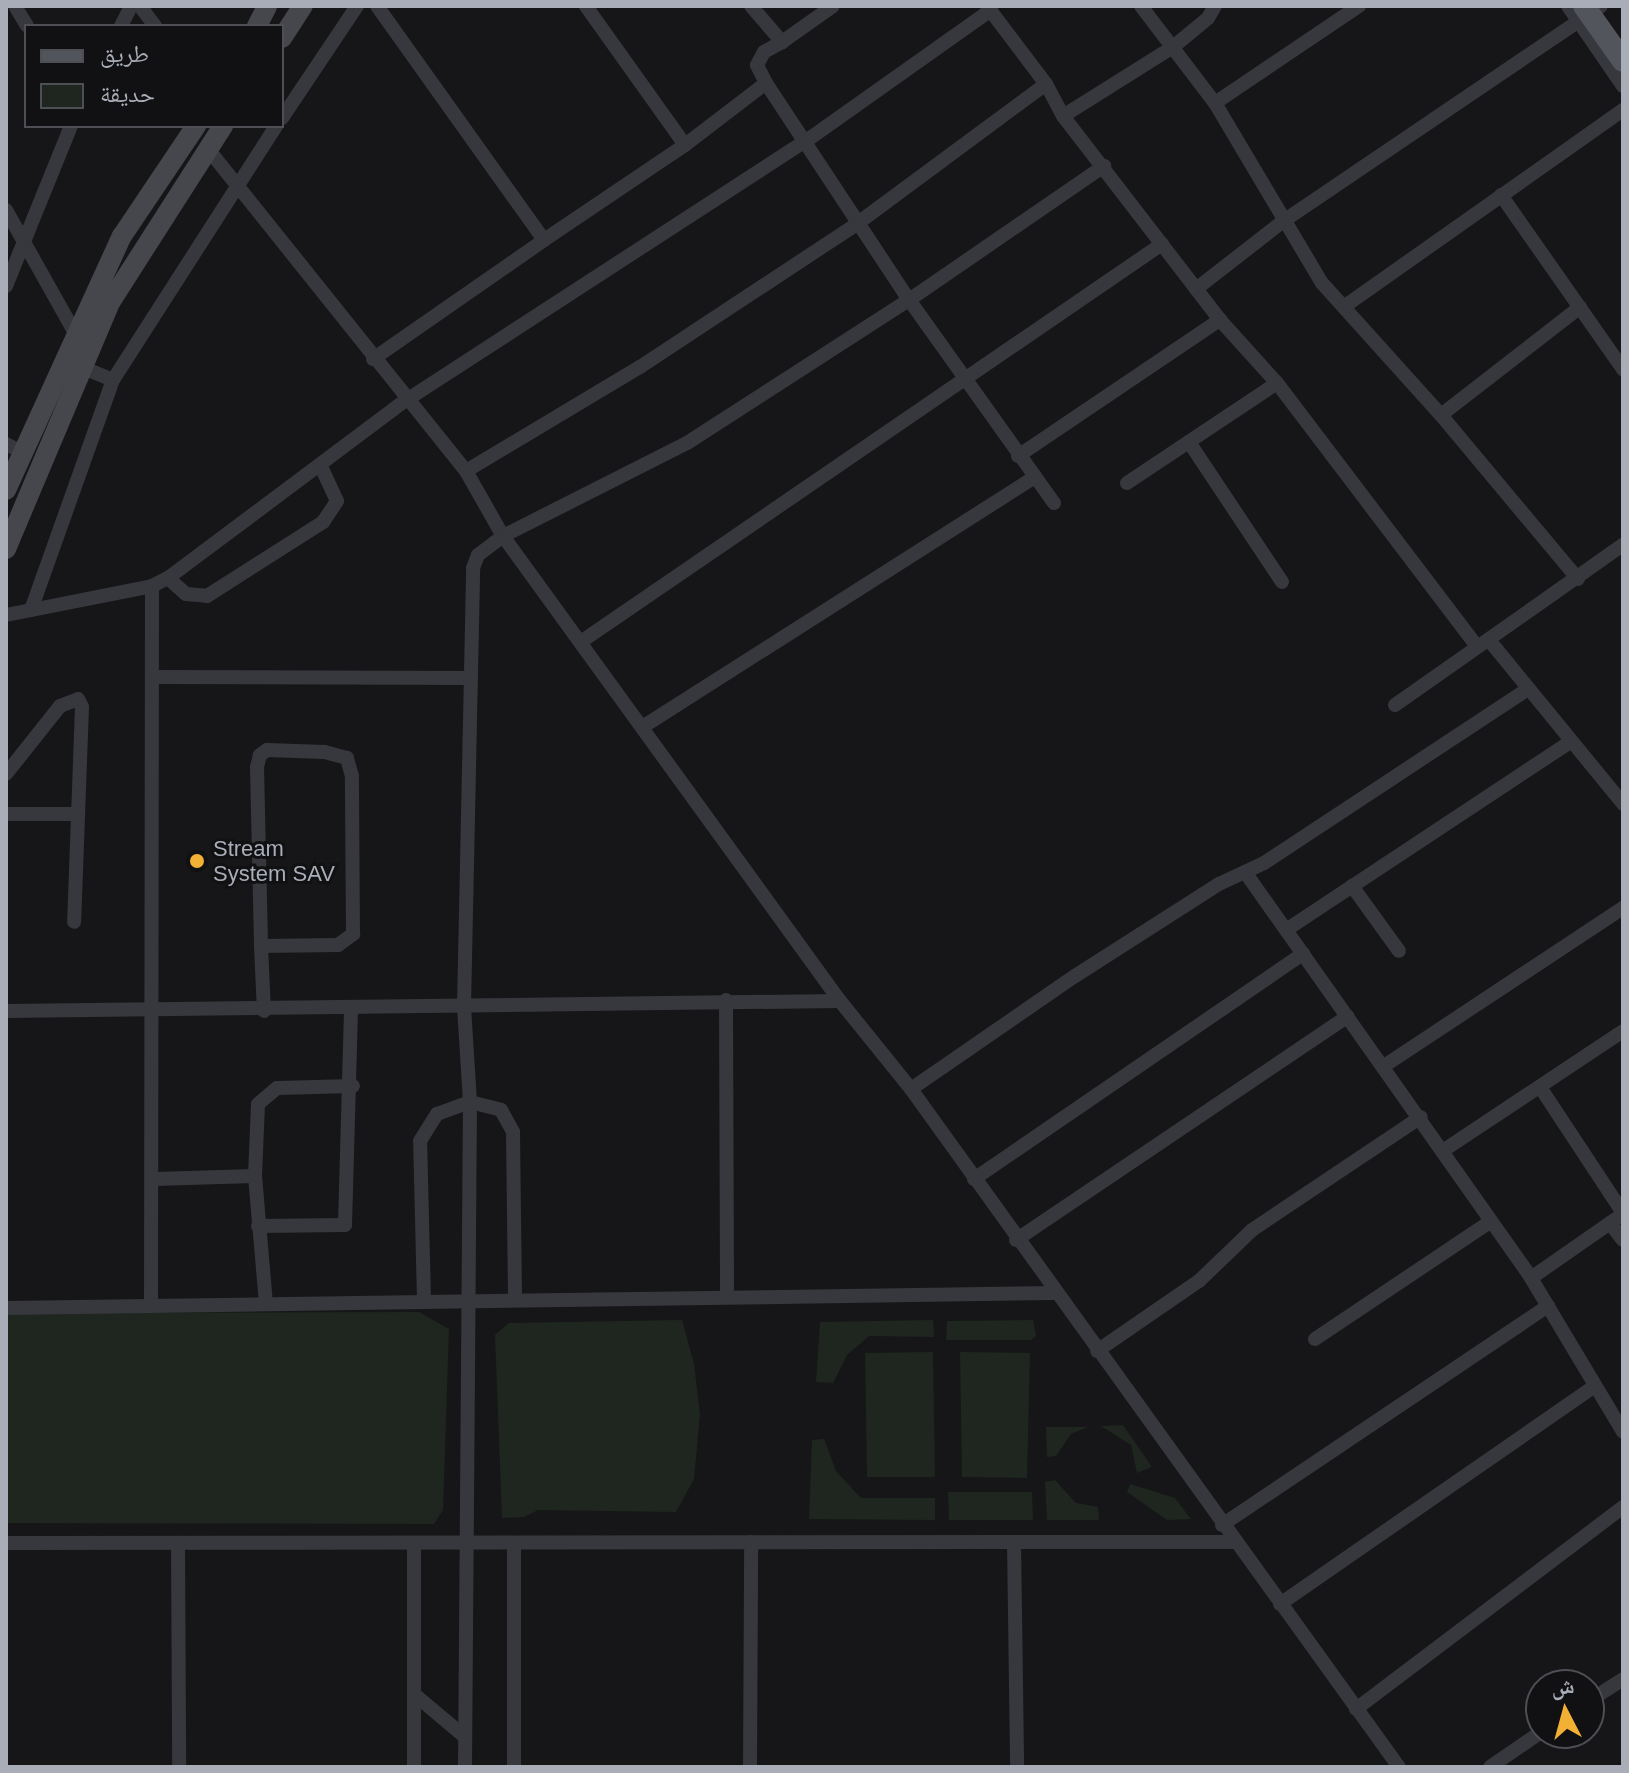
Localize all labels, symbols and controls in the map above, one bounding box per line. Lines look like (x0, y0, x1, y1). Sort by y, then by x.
legend (24, 24, 284, 128)
text: طريق (100, 40, 149, 67)
text: حديقة (100, 80, 155, 107)
place label: Stream System SAV (213, 835, 335, 886)
marker: Stream System SAV (188, 852, 206, 870)
north arrow (1525, 1669, 1605, 1749)
text: ش (1550, 1673, 1576, 1700)

